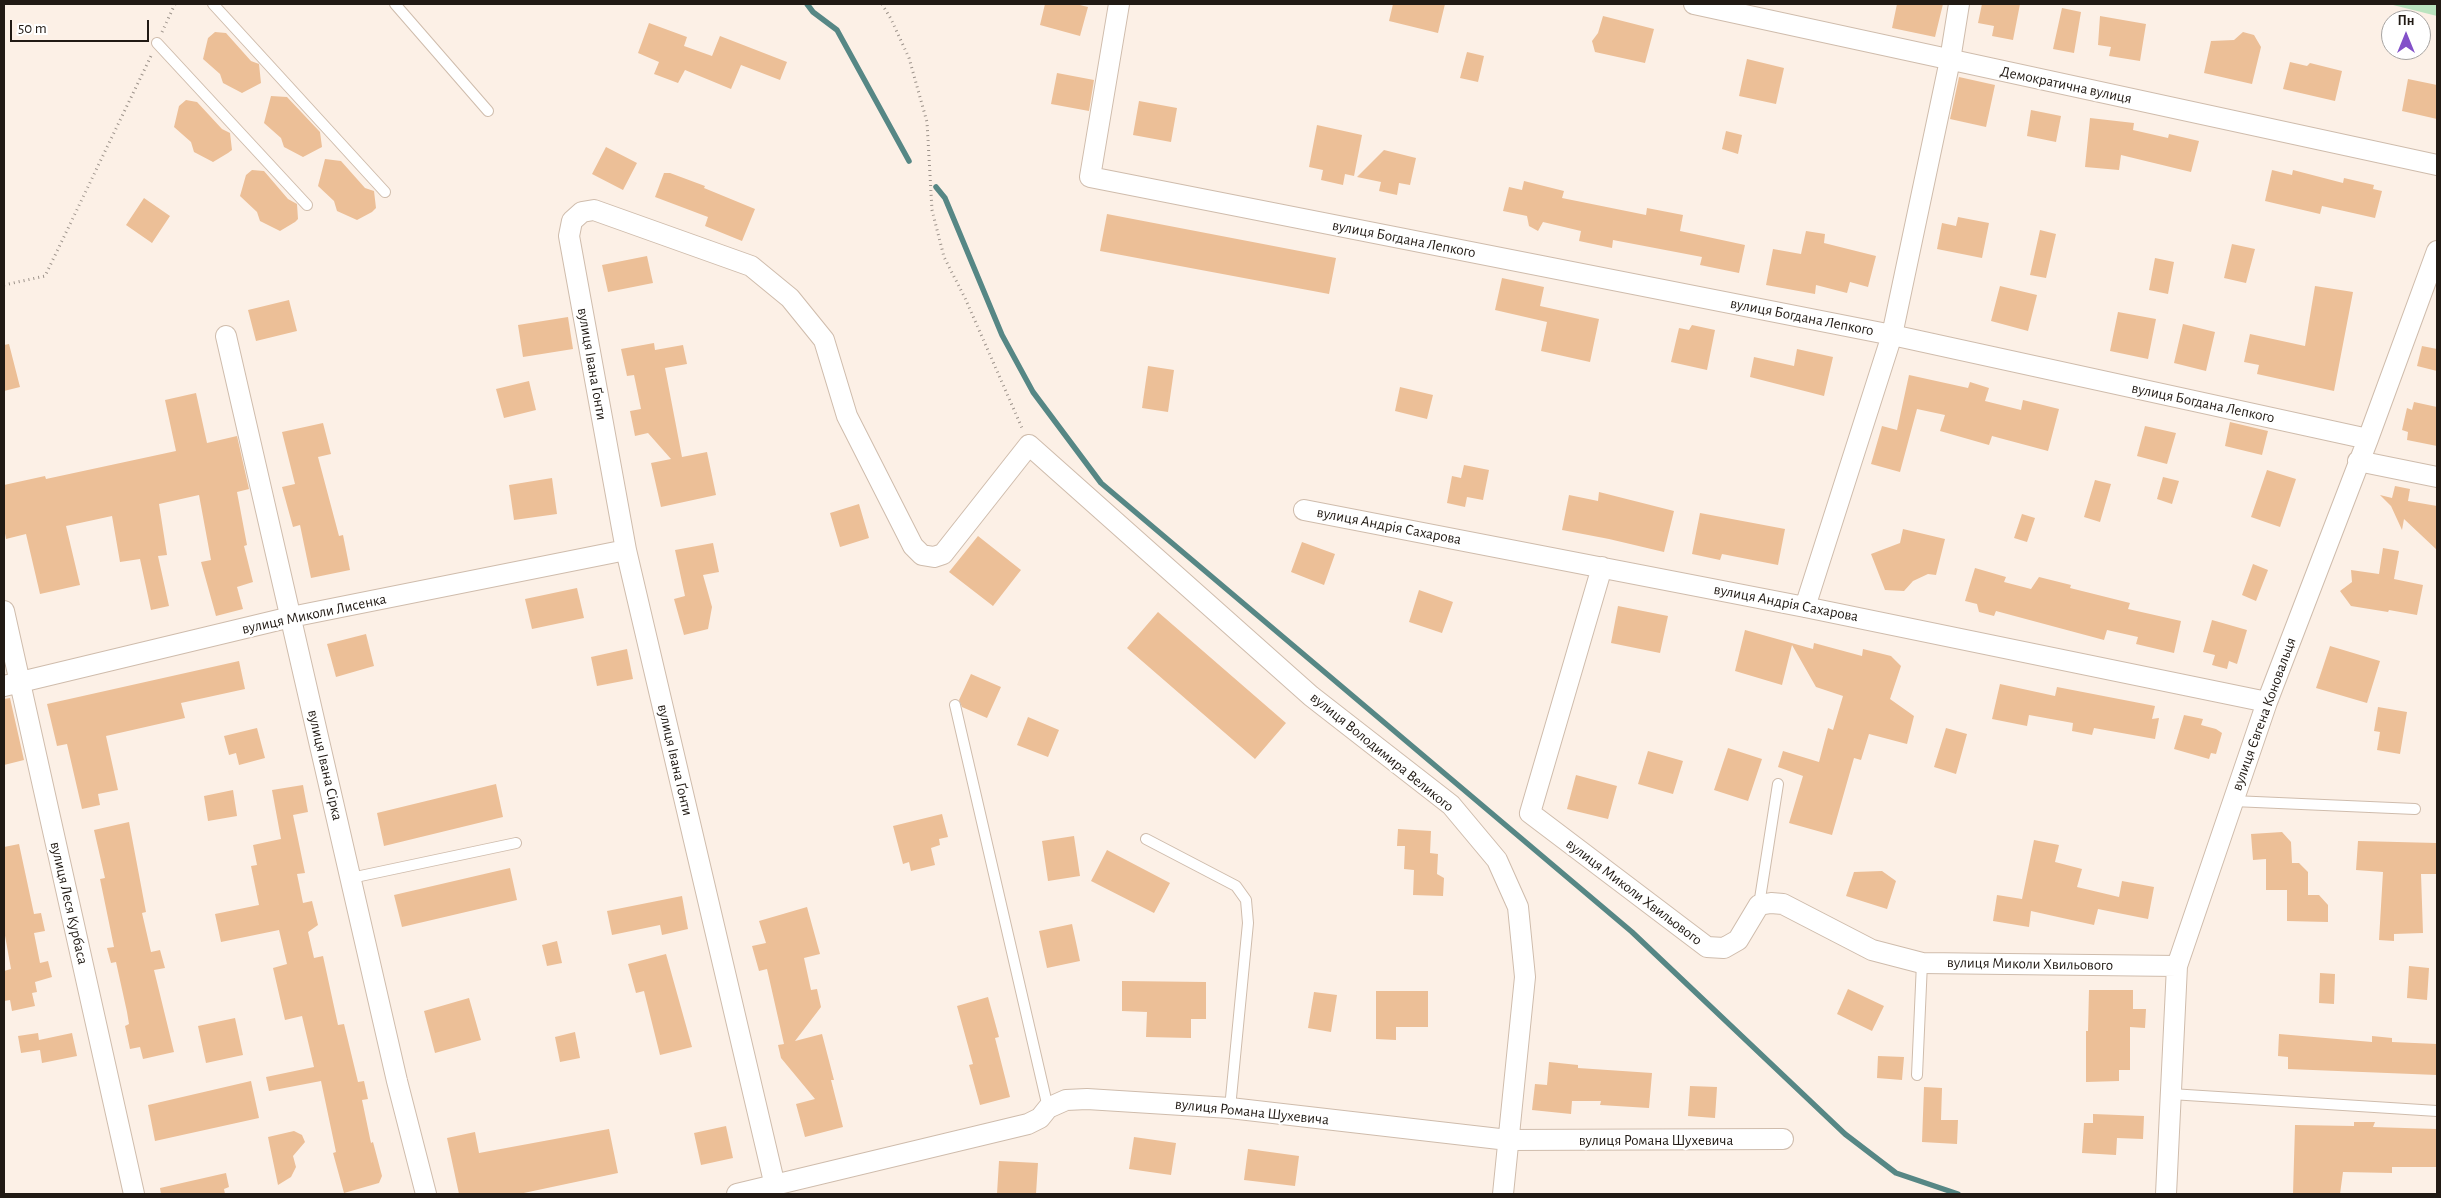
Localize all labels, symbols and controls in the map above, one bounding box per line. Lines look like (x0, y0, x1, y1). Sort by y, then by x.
scale bar (12, 10, 151, 42)
north arrow (2381, 10, 2431, 60)
text: Пн (2397, 14, 2415, 28)
text: 50 m (18, 21, 47, 36)
street label: Демократична вулиця (1998, 62, 2134, 108)
street label: вулиця Богдана Лепкого (1331, 216, 1477, 262)
street label: вулиця Богдана Лепкого (1729, 294, 1875, 340)
street label: вулиця Івана Ґонти (573, 306, 611, 422)
street label: вулиця Богдана Лепкого (2130, 379, 2276, 427)
street label: вулиця Андрія Сахарова (1315, 503, 1463, 549)
street label: вулиця Андрія Сахарова (1712, 580, 1860, 626)
street label: вулиця Миколи Лисенка (240, 590, 388, 638)
street label: вулиця Євгена Коновальця (2228, 635, 2300, 793)
street label: вулиця Володимира Великого (1307, 688, 1457, 816)
street label: вулиця Івана Ґонти (653, 702, 697, 818)
street label: вулиця Івана Сірка (304, 708, 346, 822)
street label: вулиця Миколи Хвильового (1562, 835, 1706, 949)
street label: вулиця Леся Курбаса (46, 840, 92, 966)
street label: вулиця Миколи Хвильового (1947, 954, 2113, 974)
street label: вулиця Романа Шухевича (1174, 1095, 1330, 1129)
street label: вулиця Романа Шухевича (1579, 1131, 1733, 1149)

